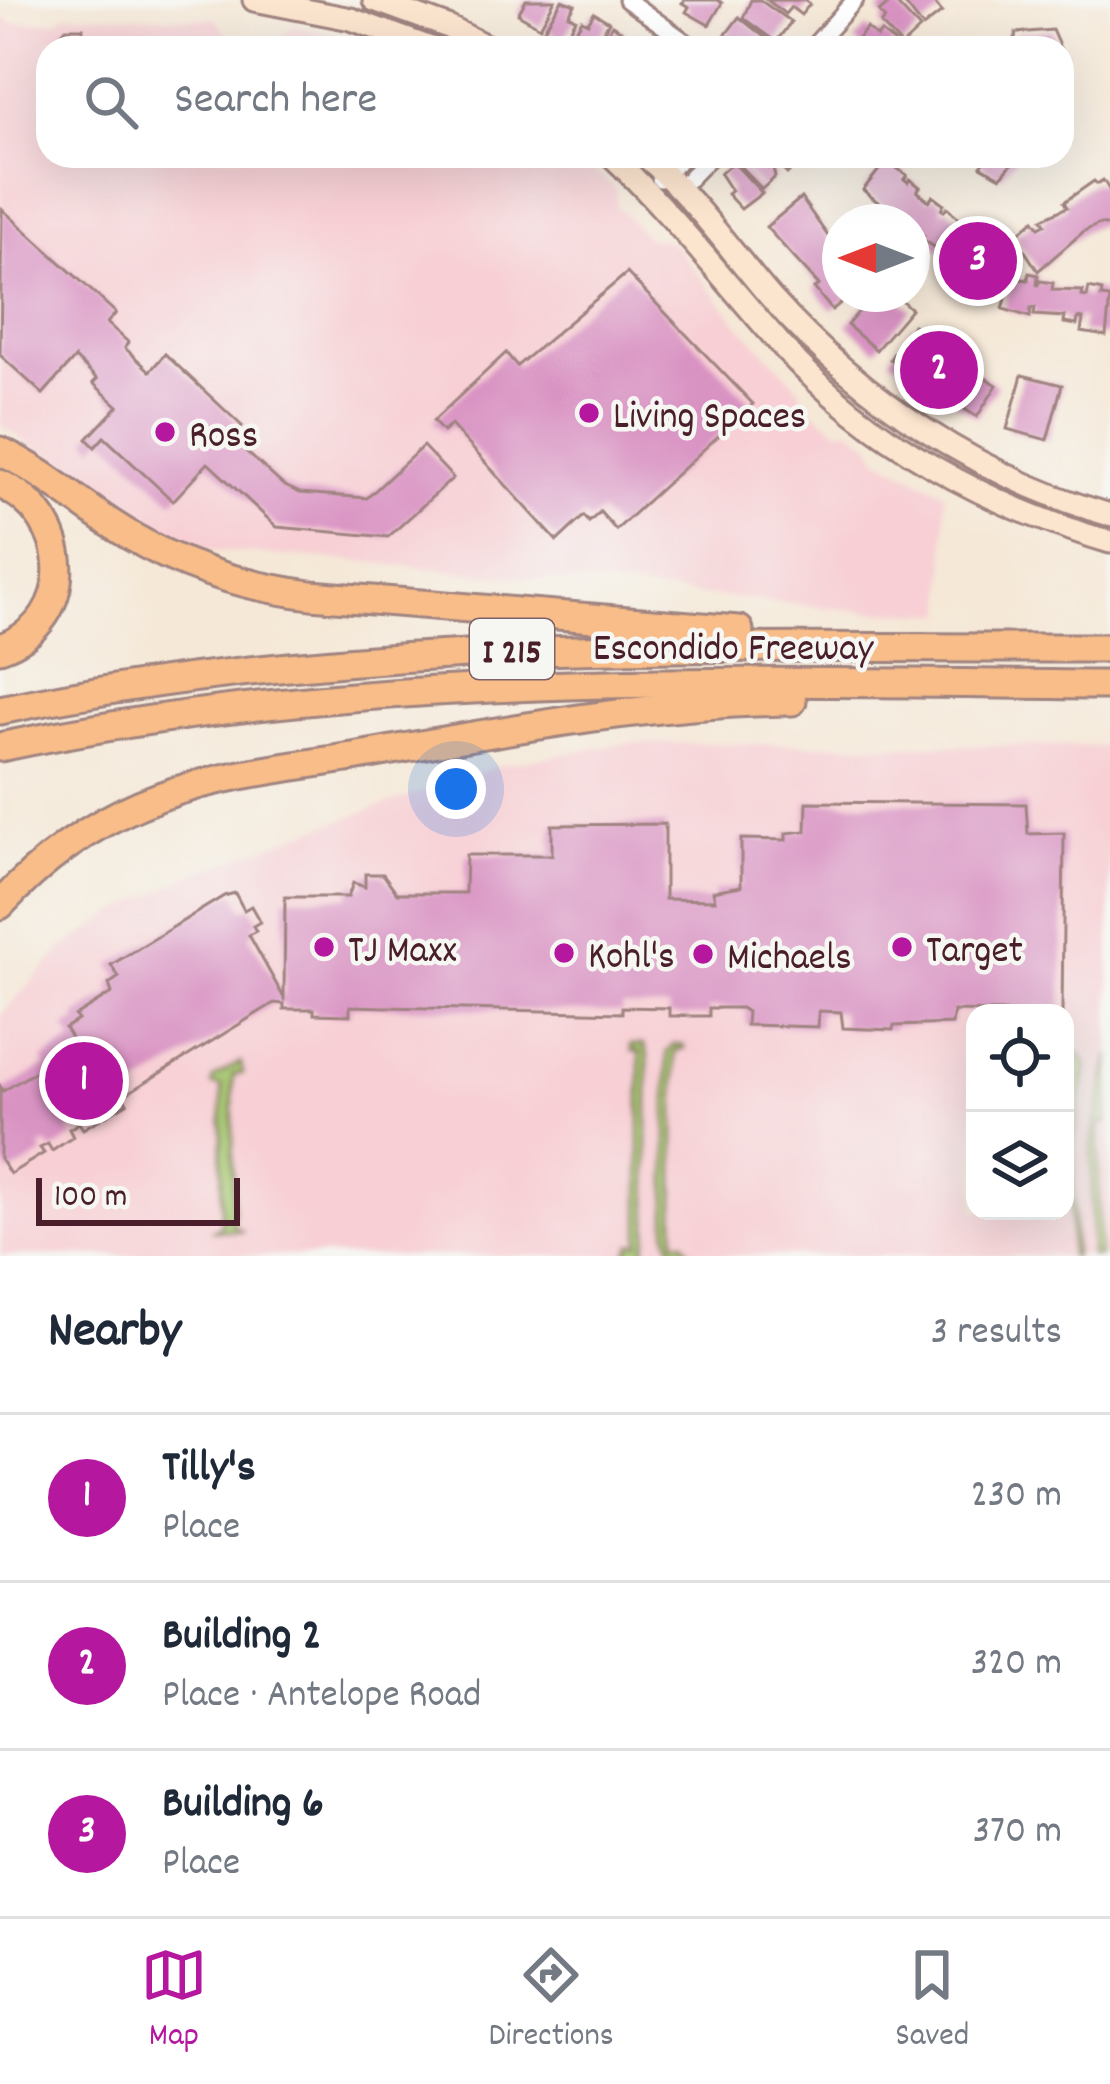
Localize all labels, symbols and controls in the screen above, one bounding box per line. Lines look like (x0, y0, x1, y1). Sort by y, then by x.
search box (36, 36, 1074, 168)
icon: search (78, 69, 144, 135)
text: Search here (174, 70, 377, 134)
north arrow (822, 204, 930, 312)
pin: 3 (939, 216, 1017, 306)
pin: 2 (900, 325, 978, 415)
place label: Living Spaces (613, 392, 806, 447)
marker: Living Spaces (576, 400, 602, 426)
place label: Ross (189, 411, 258, 466)
marker: Ross (152, 419, 178, 445)
road number: I 215 (470, 619, 554, 679)
street label: Escondido Freeway (593, 624, 874, 679)
your location (426, 759, 486, 819)
place label: TJ Maxx (348, 926, 457, 981)
place label: Target (926, 926, 1023, 981)
place label: Kohl's (588, 932, 675, 987)
place label: Michaels (727, 933, 852, 988)
marker: TJ Maxx (311, 934, 337, 960)
marker: Target (889, 934, 915, 960)
marker: Kohl's (551, 940, 577, 966)
marker: Michaels (690, 941, 716, 967)
map controls (966, 1004, 1074, 1220)
button: locate (966, 1004, 1074, 1112)
pin: 1 (45, 1036, 123, 1126)
button: layers (966, 1112, 1074, 1220)
scale bar (36, 1172, 240, 1225)
text: 100 m (54, 1175, 127, 1222)
text: Nearby (48, 1298, 181, 1370)
text: 3 results (931, 1307, 1062, 1362)
text: Tilly's (162, 1438, 256, 1502)
text: 1 (83, 1470, 91, 1525)
text: 230 m (971, 1470, 1062, 1525)
text: Place (162, 1502, 240, 1557)
text: Building 2 (162, 1606, 321, 1670)
text: 2 (78, 1638, 96, 1693)
text: 320 m (971, 1638, 1062, 1693)
text: Place · Antelope Road (162, 1670, 481, 1725)
text: Building 6 (162, 1774, 324, 1838)
text: 3 (78, 1806, 96, 1861)
text: 370 m (973, 1806, 1062, 1861)
text: Place (162, 1838, 240, 1893)
tab: Map (141, 1942, 207, 2061)
tab: Directions (489, 1942, 614, 2061)
tab: Saved (895, 1942, 969, 2061)

